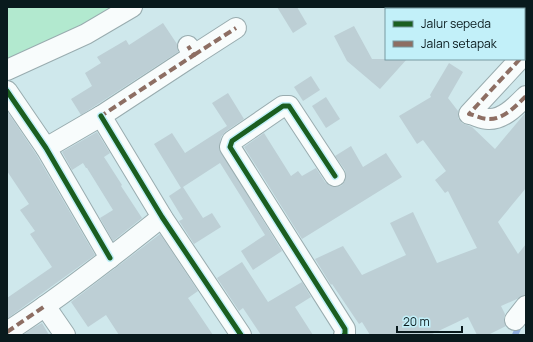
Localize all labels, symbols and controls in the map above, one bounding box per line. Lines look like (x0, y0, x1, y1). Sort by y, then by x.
legend (385, 8, 525, 60)
text: Jalur sepeda (421, 15, 491, 32)
text: Jalan setapak (421, 35, 498, 52)
scale bar (397, 308, 462, 334)
text: 20 m (403, 313, 430, 330)

